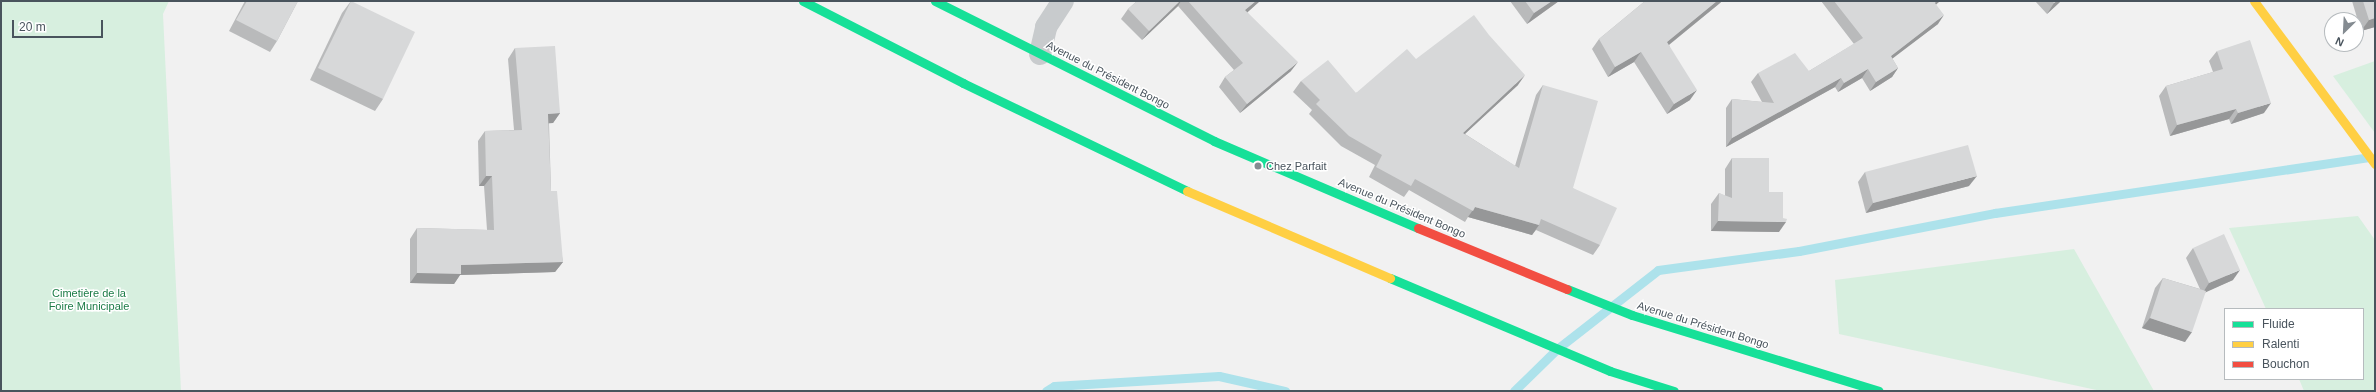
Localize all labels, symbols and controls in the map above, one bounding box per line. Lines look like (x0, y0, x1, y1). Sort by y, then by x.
scale bar (14, 12, 105, 38)
north arrow (2324, 12, 2364, 52)
text: 20 m (19, 20, 46, 34)
text: N (2333, 35, 2346, 49)
street label: Avenue du Président Bongo (1044, 38, 1172, 112)
place label: Chez Parfait (1266, 159, 1327, 173)
marker: Chez Parfait (1253, 161, 1263, 171)
street label: Avenue du Président Bongo (1336, 175, 1468, 241)
park label: Cimetière de la Foire Municipale (49, 287, 129, 313)
street label: Avenue du Président Bongo (1636, 299, 1770, 351)
legend (2224, 308, 2364, 380)
text: Fluide (2262, 317, 2295, 331)
text: Ralenti (2262, 337, 2299, 351)
text: Bouchon (2262, 357, 2309, 371)

